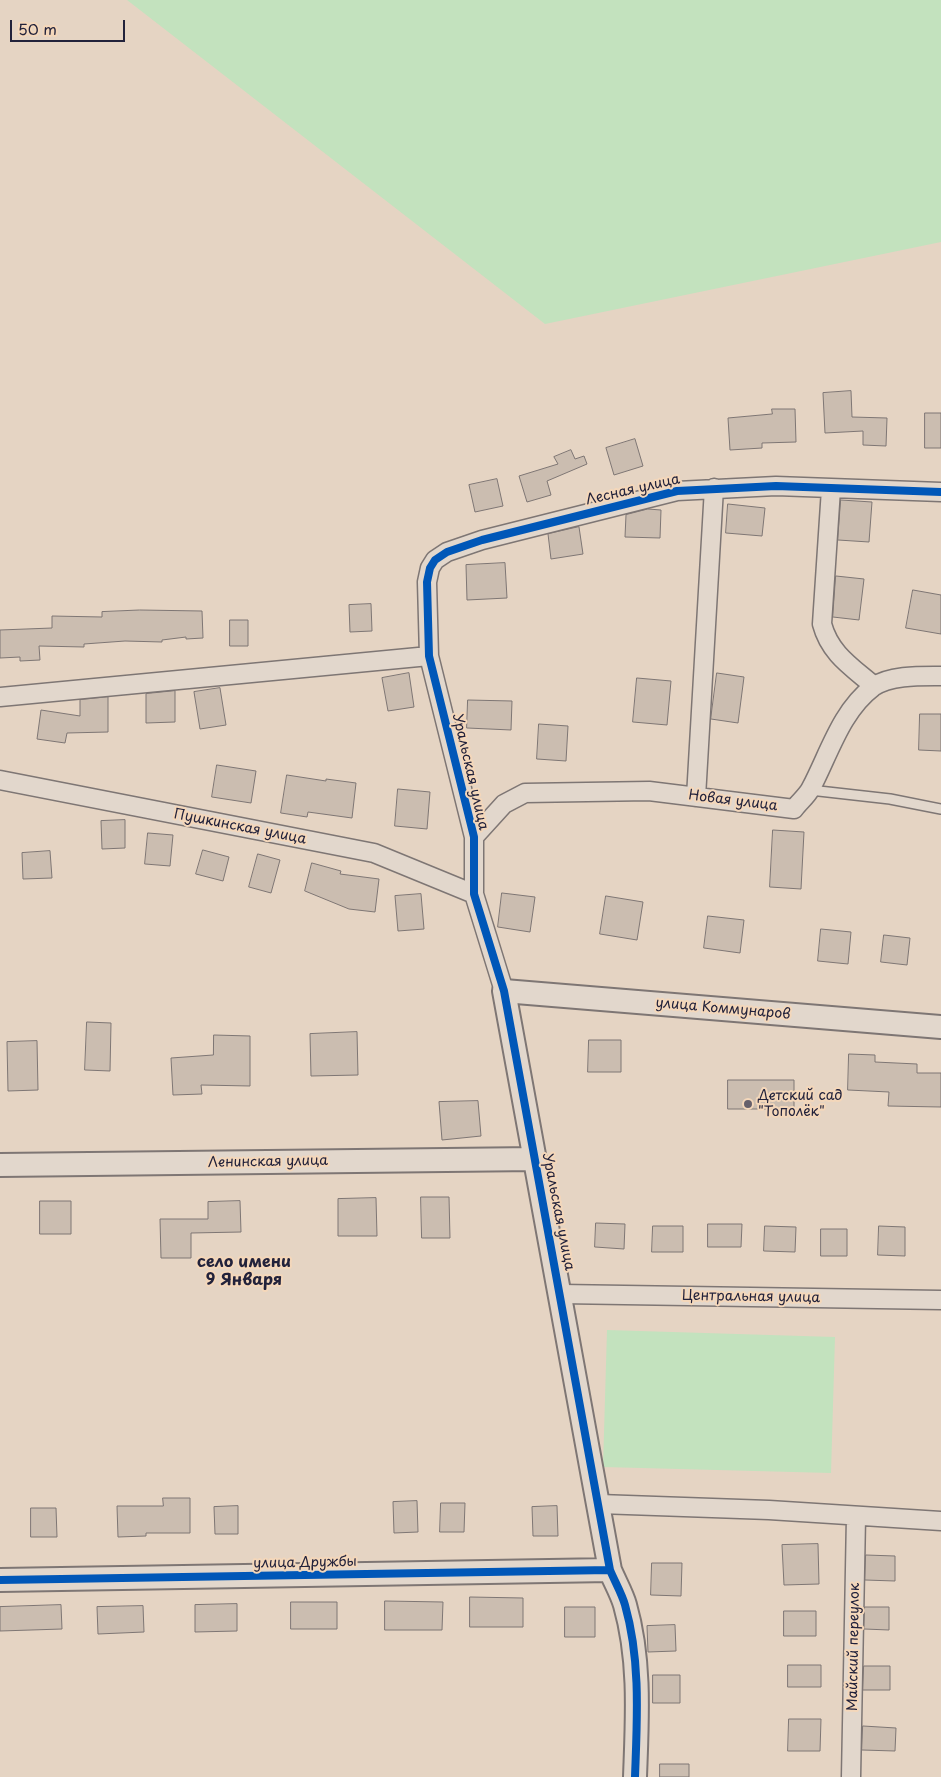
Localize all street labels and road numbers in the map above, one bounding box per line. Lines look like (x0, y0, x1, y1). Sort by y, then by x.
street label: Лесная улица (584, 471, 682, 509)
street label: Уральская улица (448, 712, 492, 832)
street label: Новая улица (688, 787, 778, 815)
street label: Пушкинская улица (172, 806, 308, 848)
street label: улица Коммунаров (655, 995, 791, 1023)
street label: Уральская улица (538, 1152, 578, 1272)
street label: Ленинская улица (208, 1153, 328, 1171)
street label: Центральная улица (682, 1287, 820, 1307)
street label: улица Дружбы (253, 1554, 357, 1572)
street label: Майский переулок (844, 1583, 864, 1711)

